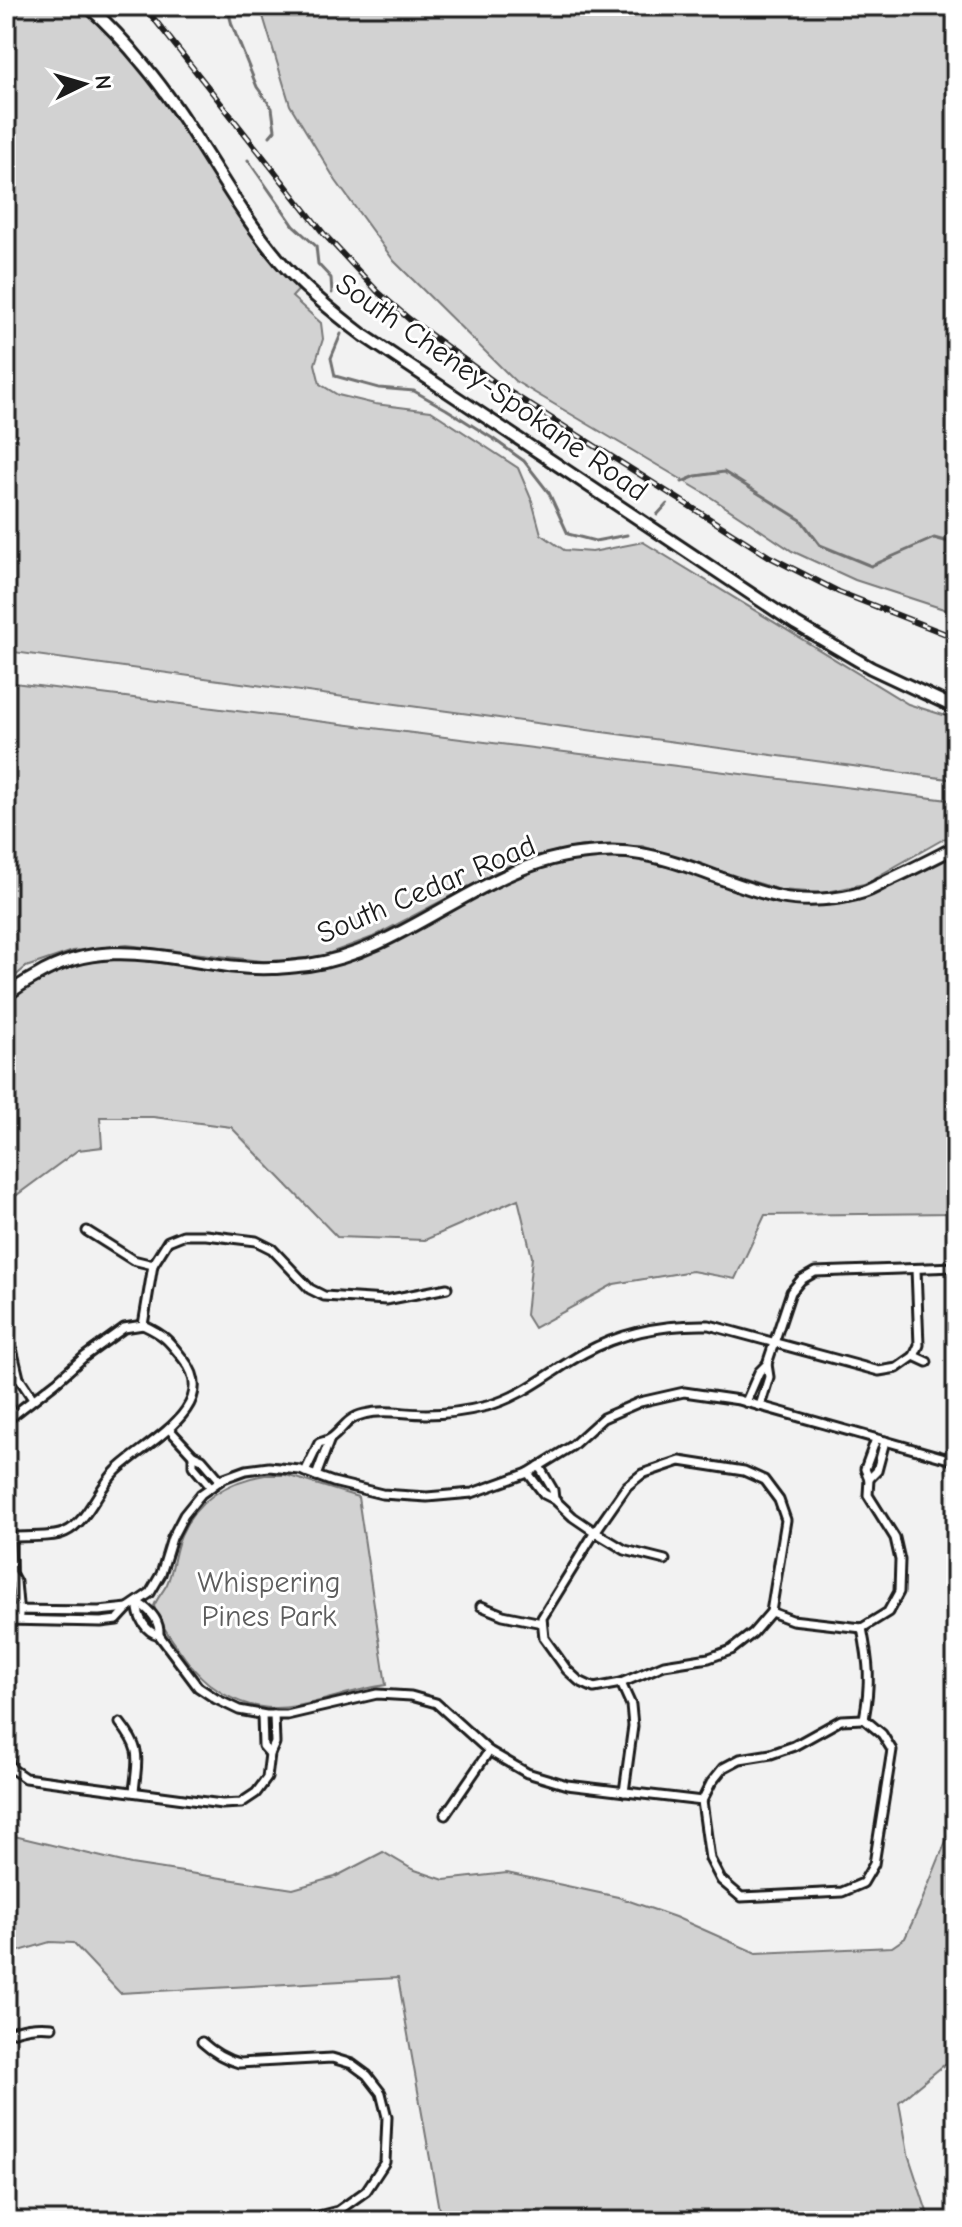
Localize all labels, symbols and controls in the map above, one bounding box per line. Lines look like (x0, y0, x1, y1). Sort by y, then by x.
north arrow (44, 44, 124, 124)
text: N (89, 74, 117, 91)
street label: South Cheney-Spokane Road (329, 266, 655, 509)
street label: South Cedar Road (312, 828, 541, 951)
park label: Whispering Pines Park (197, 1565, 341, 1634)

